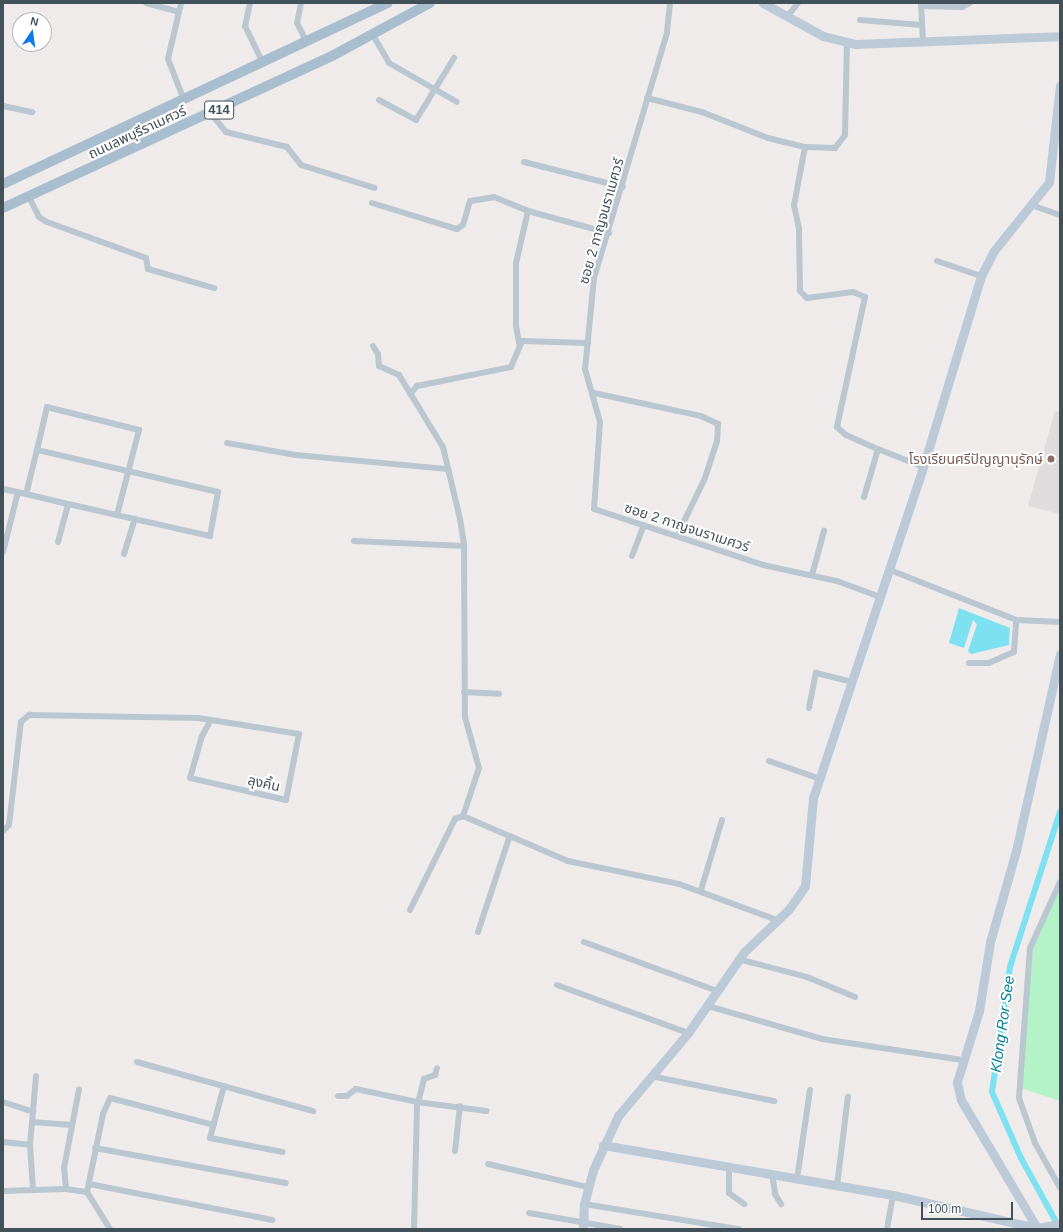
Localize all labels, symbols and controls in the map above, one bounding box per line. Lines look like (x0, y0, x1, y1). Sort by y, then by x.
north arrow (12, 12, 52, 52)
text: N (29, 15, 40, 28)
road number: 414 (204, 99, 234, 121)
street label: ถนนลพบุรีราเมศวร์ (85, 102, 189, 162)
street label: ซอย 2 กาญจนราเมศวร์ (575, 156, 627, 286)
place label: โรงเรียนศรีปัญญานุรักษ์ (909, 451, 1043, 467)
marker: โรงเรียนศรีปัญญานุรักษ์ (1046, 454, 1056, 464)
street label: ซอย 2 กาญจนราเมศวร์ (622, 499, 752, 555)
street label: ลุงคิ้น (246, 771, 282, 795)
water label: Klong Ror See (986, 974, 1018, 1074)
scale bar (923, 1194, 1015, 1220)
text: 100 m (928, 1202, 961, 1216)

